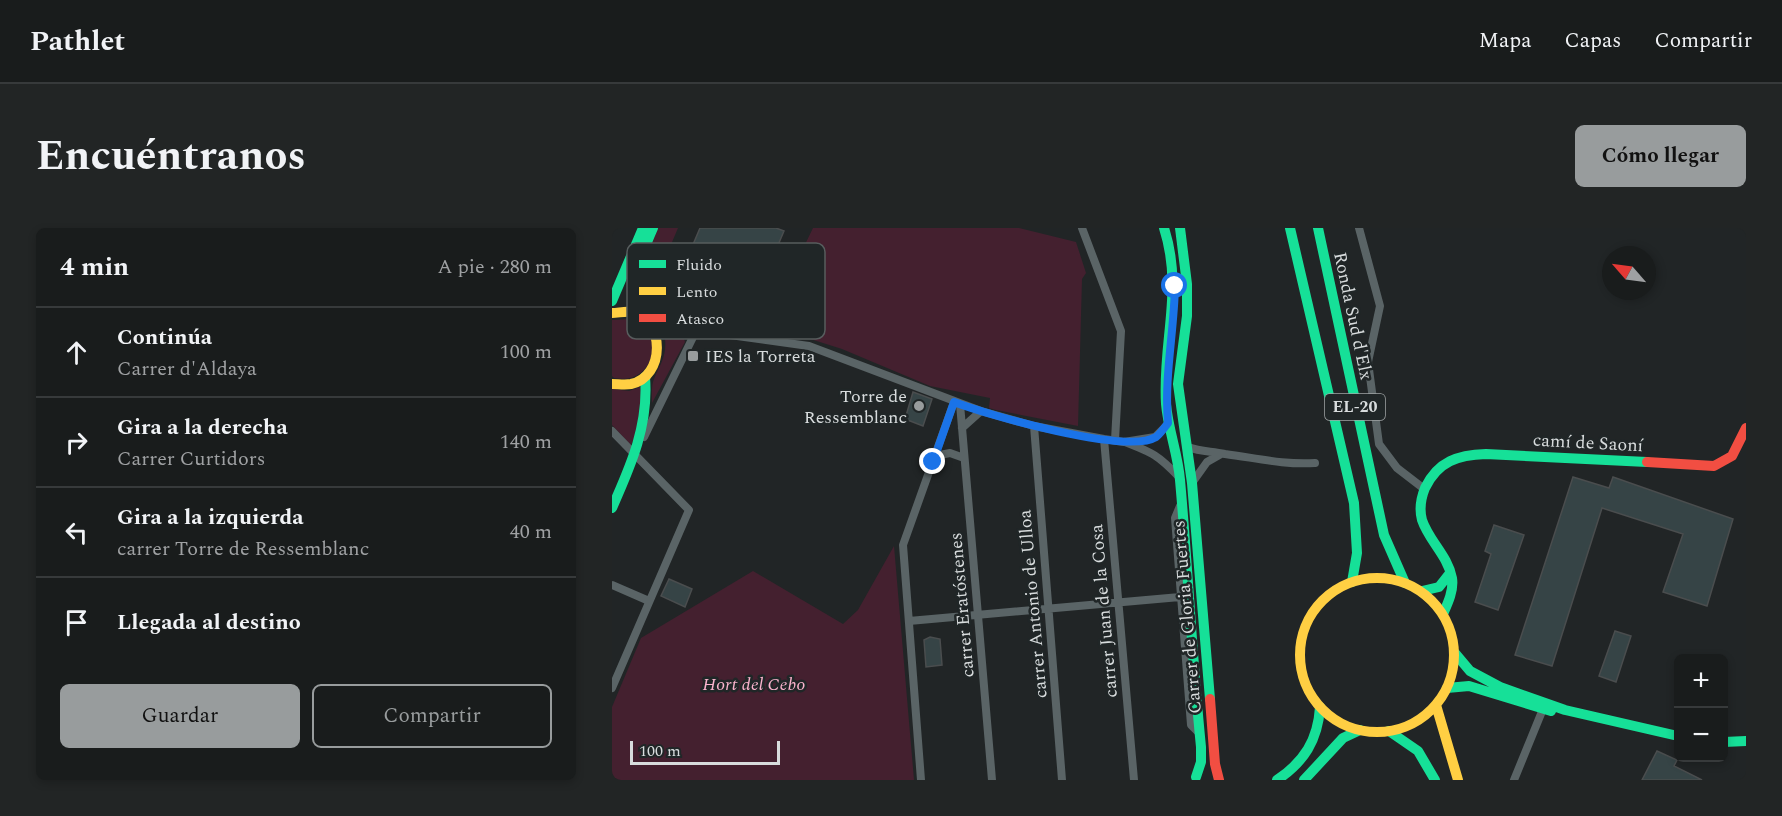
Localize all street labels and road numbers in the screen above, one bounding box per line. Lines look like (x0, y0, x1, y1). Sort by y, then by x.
street label: Ronda Sud d'Elx (1326, 250, 1380, 383)
road number: EL-20 (1325, 394, 1385, 420)
street label: camí de Saoní (1532, 427, 1645, 459)
street label: carrer Antonio de Ulloa (1011, 508, 1055, 699)
street label: Carrer de Gloria Fuertes (1165, 519, 1209, 715)
street label: carrer Juan de la Cosa (1083, 523, 1125, 699)
street label: carrer Eratóstenes (942, 531, 982, 679)

